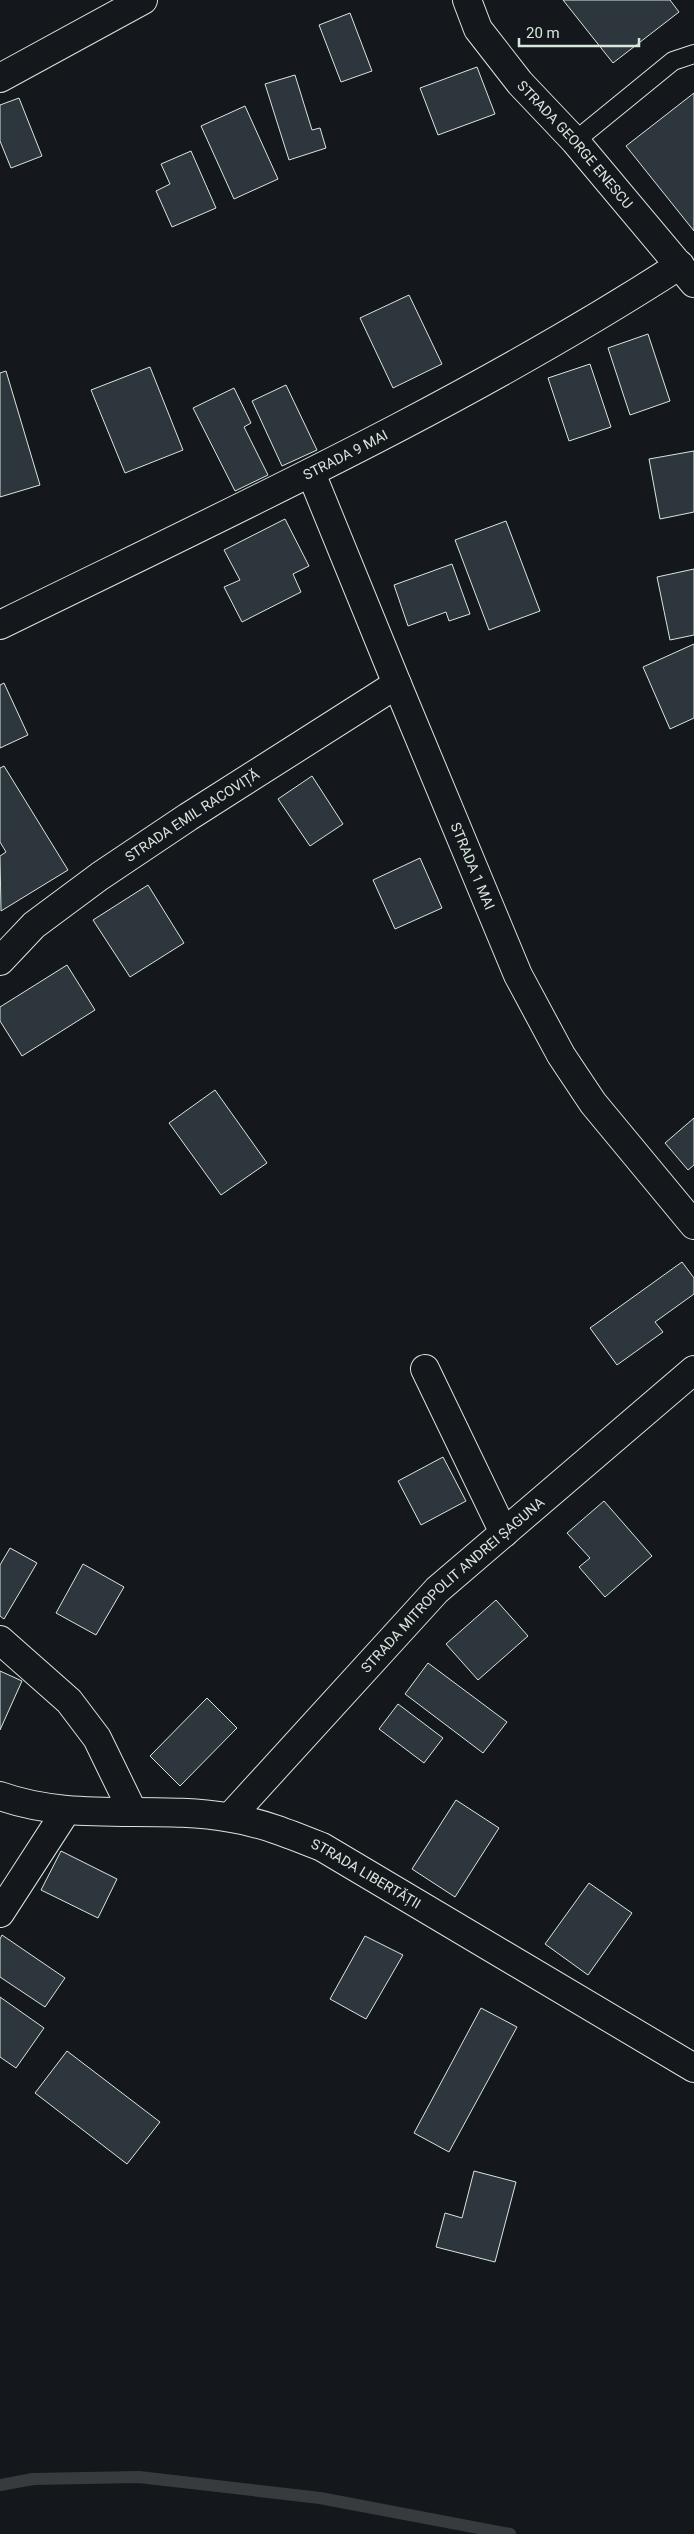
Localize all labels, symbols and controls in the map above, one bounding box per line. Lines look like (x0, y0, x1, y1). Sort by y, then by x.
scale bar (519, 15, 639, 47)
text: 20 m (526, 24, 560, 42)
street label: STRADA GEORGE ENESCU (514, 77, 636, 212)
street label: STRADA 9 MAI (300, 426, 390, 483)
street label: STRADA EMIL RACOVIȚĂ (122, 766, 262, 865)
street label: STRADA 1 MAI (447, 820, 498, 912)
street label: STRADA MITROPOLIT ANDREI ȘAGUNA (358, 1494, 547, 1676)
street label: STRADA LIBERTĂȚII (309, 1836, 424, 1912)

